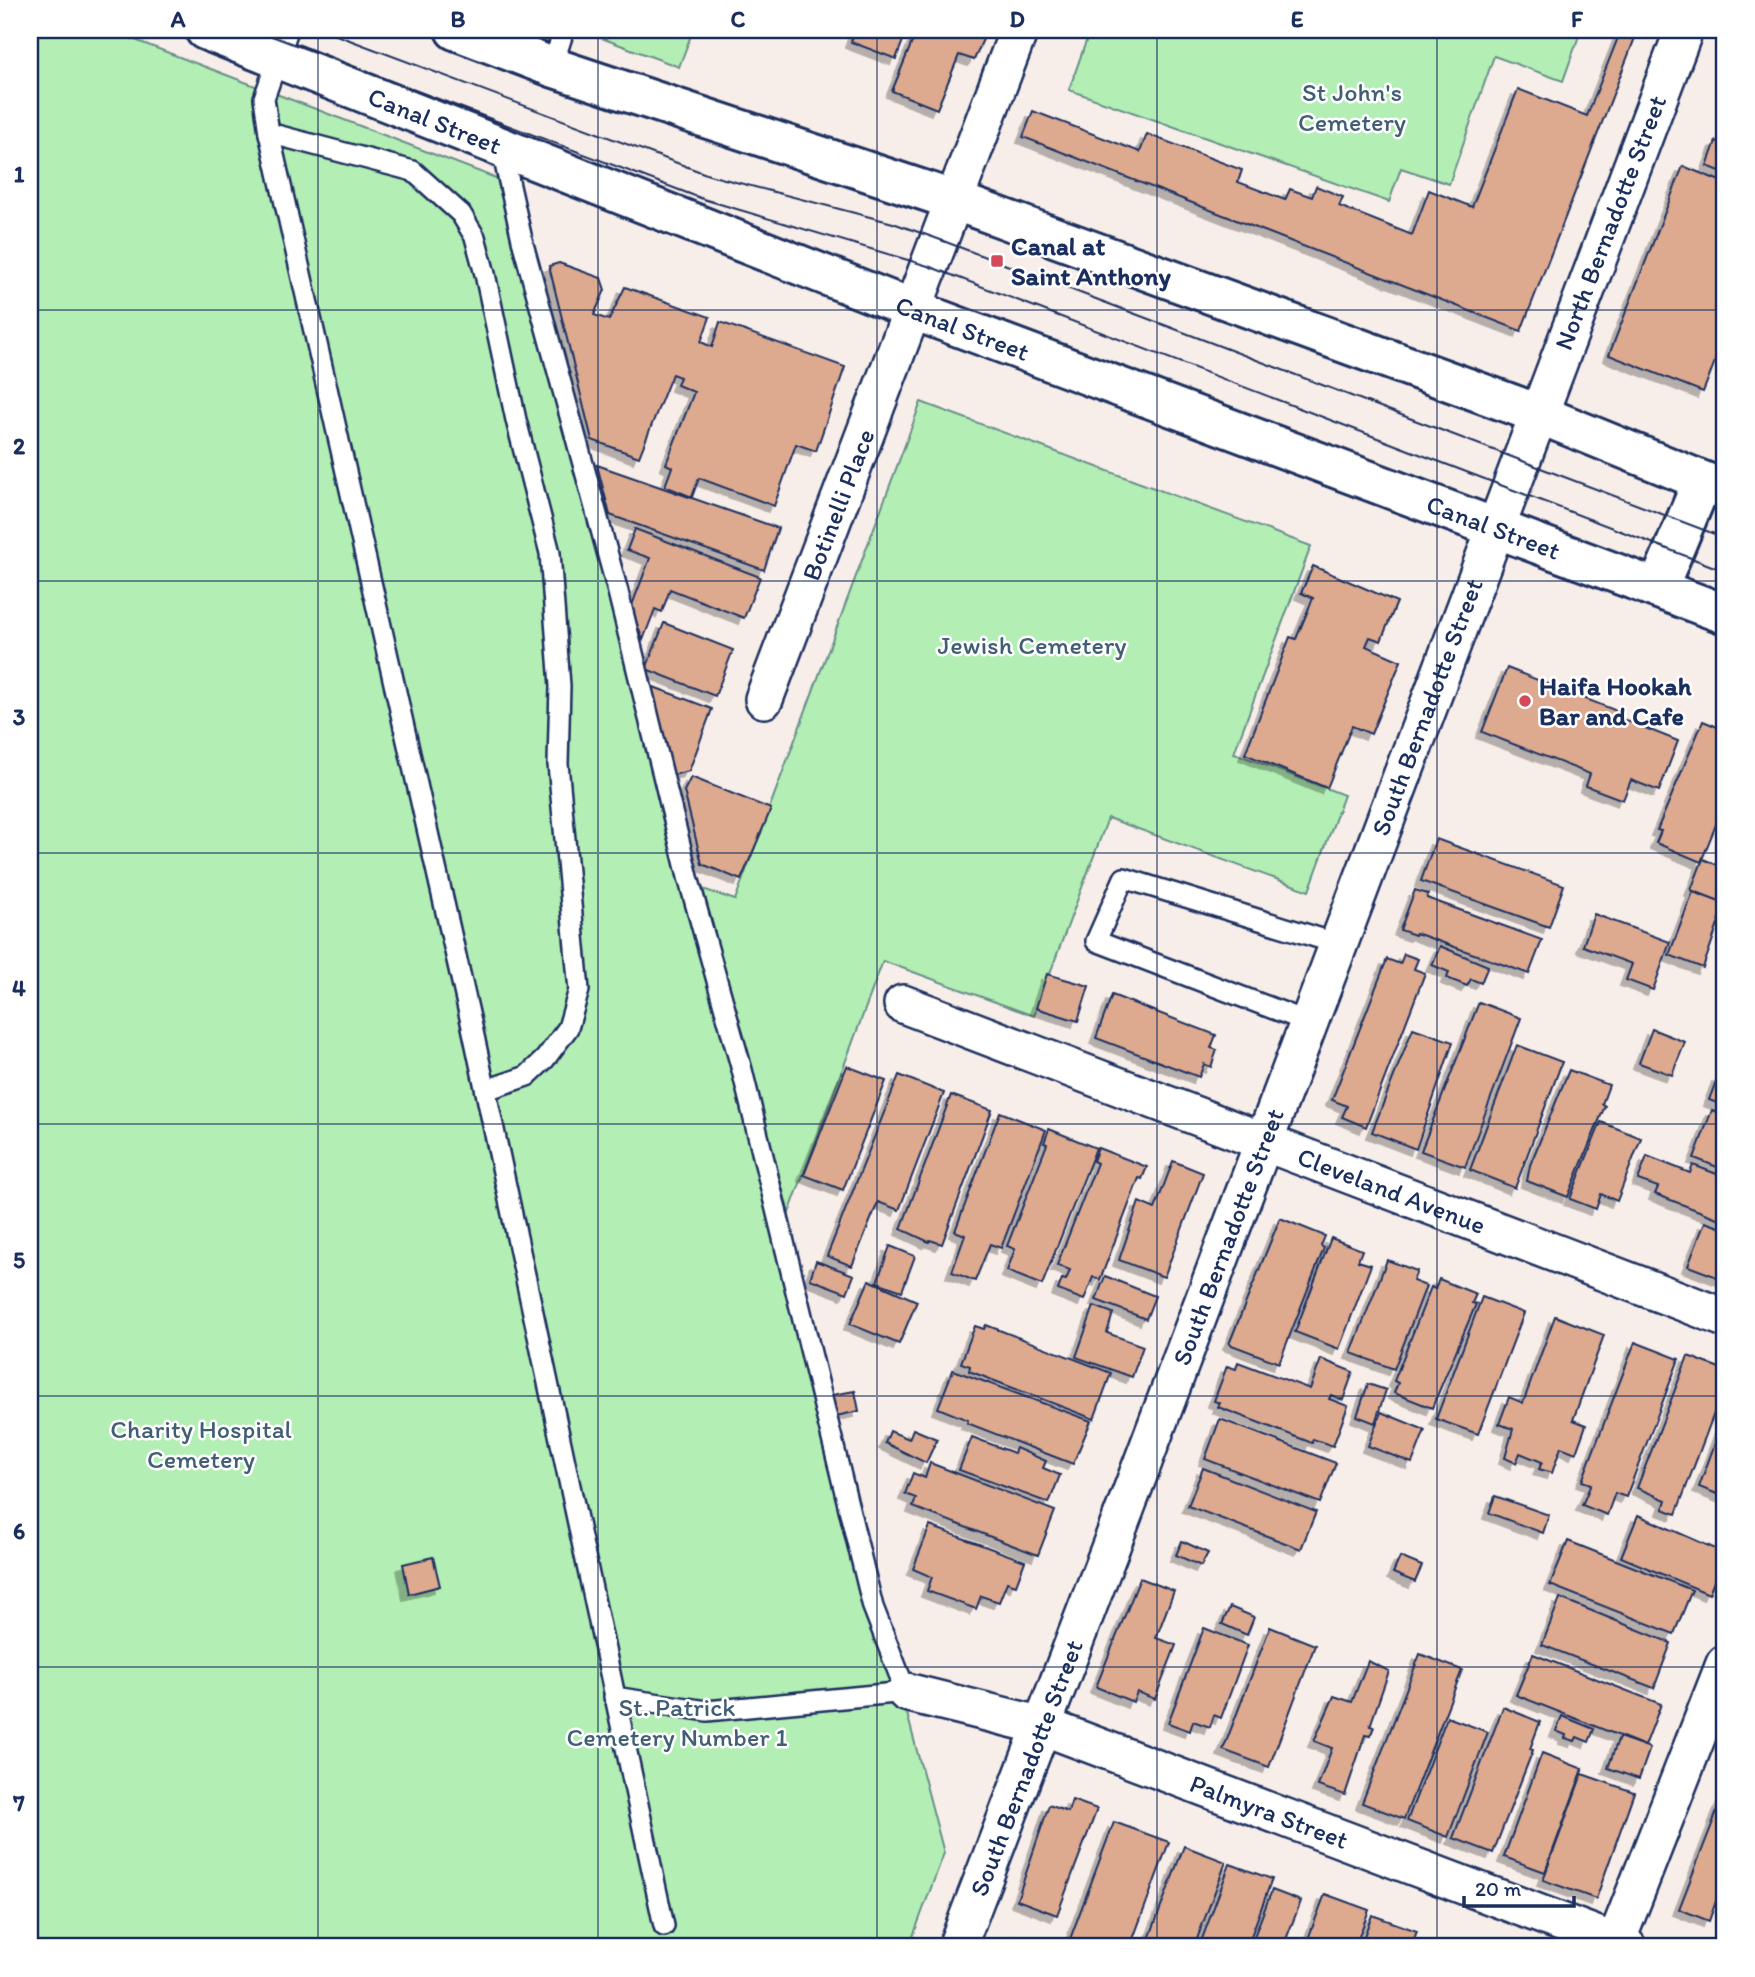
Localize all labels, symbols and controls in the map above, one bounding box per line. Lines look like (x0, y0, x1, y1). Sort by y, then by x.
text: A (170, 5, 186, 33)
text: B (451, 5, 466, 33)
text: C (731, 5, 746, 33)
text: D (1009, 5, 1025, 33)
text: E (1291, 5, 1304, 33)
text: F (1571, 5, 1584, 33)
park label: St John's Cemetery (1298, 76, 1406, 138)
street label: Canal Street (364, 80, 506, 162)
street label: North Bernadotte Street (1547, 90, 1673, 355)
text: 1 (14, 160, 25, 188)
place label: Canal at Saint Anthony (1011, 230, 1172, 292)
marker: Canal at Saint Anthony (989, 253, 1005, 269)
street label: Canal Street (891, 288, 1034, 368)
street label: Botinelli Place (795, 424, 881, 585)
text: 2 (13, 432, 26, 460)
street label: Canal Street (1422, 488, 1565, 567)
street label: South Bernadotte Street (1364, 574, 1490, 840)
park label: Jewish Cemetery (938, 629, 1126, 661)
place label: Haifa Hookah Bar and Cafe (1539, 670, 1692, 732)
marker: Haifa Hookah Bar and Cafe (1517, 693, 1533, 709)
text: 3 (13, 703, 26, 731)
text: 4 (12, 974, 26, 1002)
street label: South Bernadotte Street (1165, 1104, 1291, 1370)
street label: Cleveland Avenue (1293, 1140, 1490, 1241)
text: 5 (13, 1246, 25, 1274)
park label: Charity Hospital Cemetery (110, 1413, 292, 1475)
text: 6 (13, 1517, 25, 1545)
street label: South Bernadotte Street (962, 1635, 1090, 1901)
park label: St. Patrick Cemetery Number 1 (566, 1691, 788, 1753)
street label: Palmyra Street (1186, 1767, 1353, 1856)
text: 7 (12, 1789, 25, 1817)
scale bar (1464, 1865, 1575, 1909)
text: 20 m (1475, 1876, 1522, 1901)

